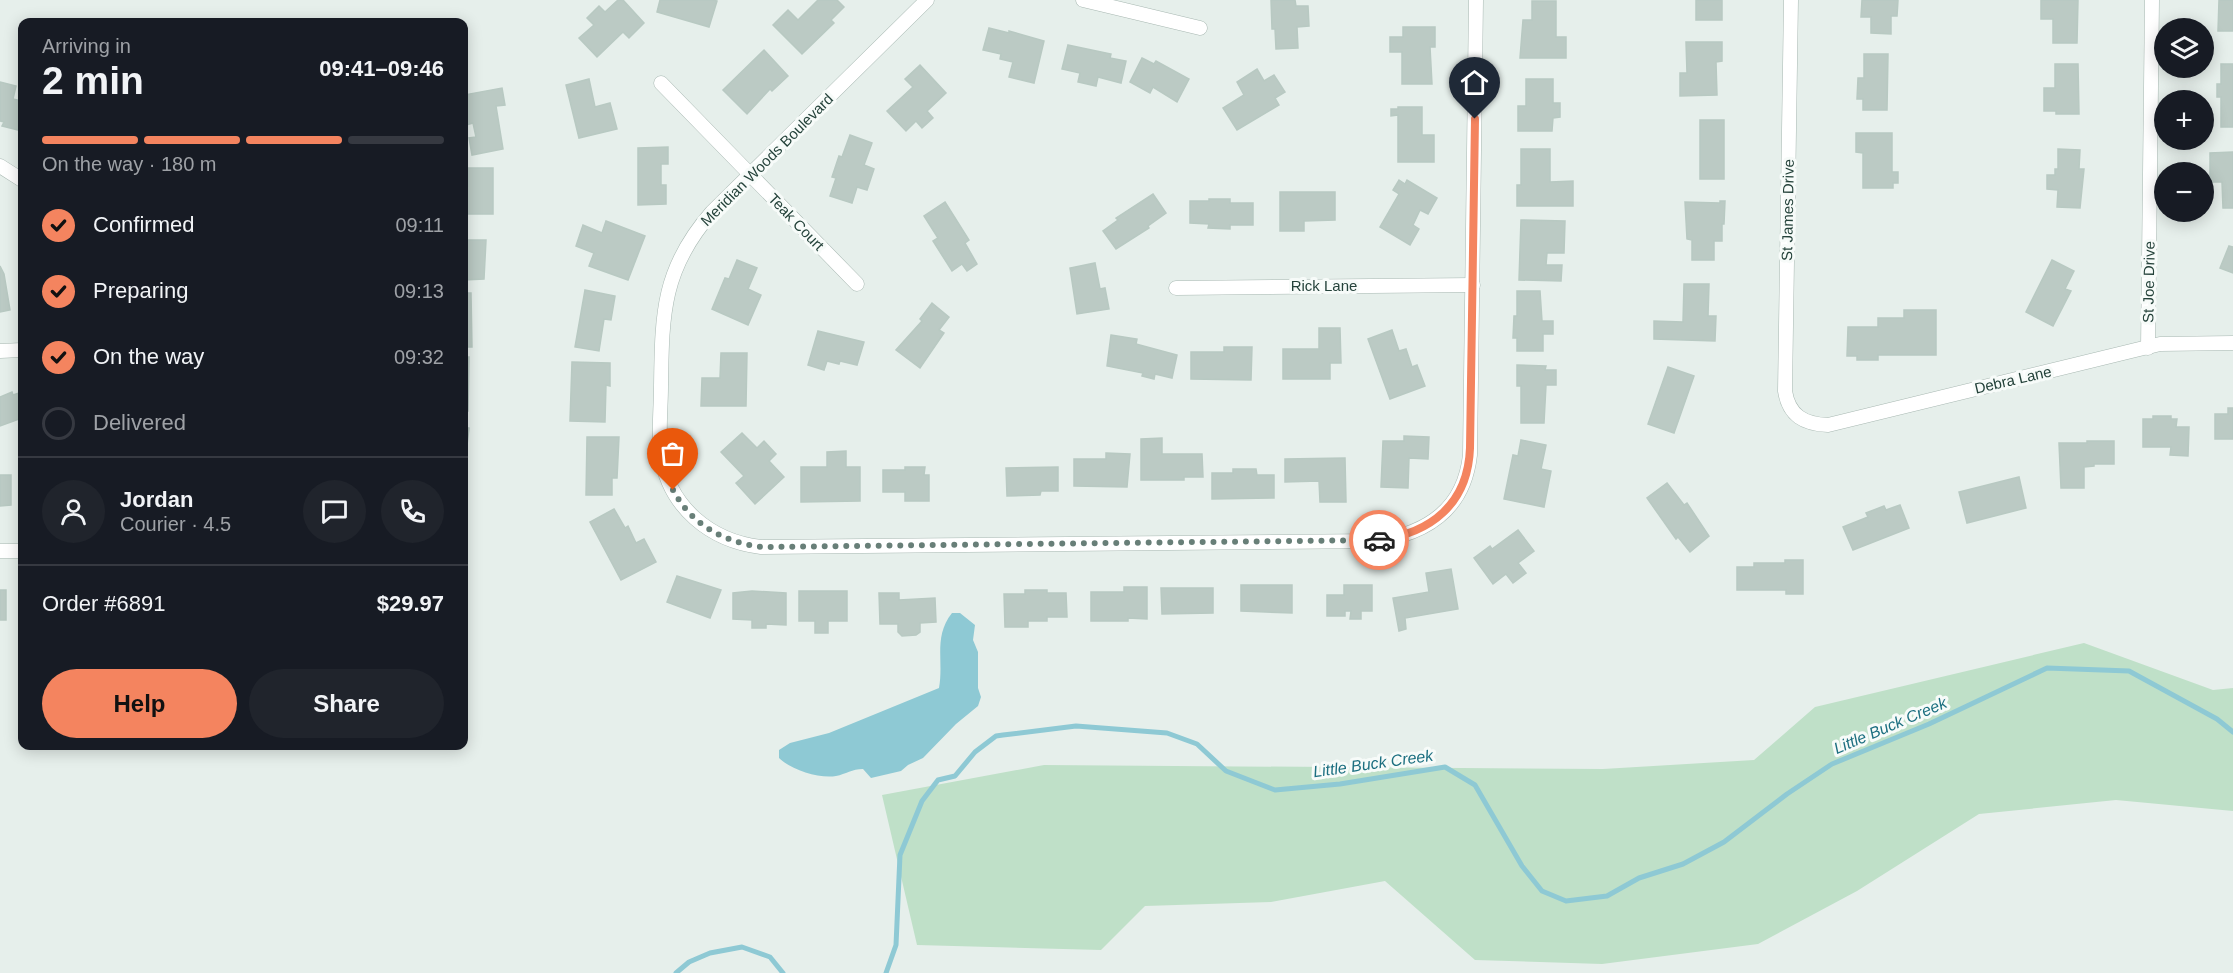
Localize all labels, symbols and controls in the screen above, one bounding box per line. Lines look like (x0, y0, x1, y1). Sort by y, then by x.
map controls (2154, 18, 2214, 222)
button: layers (2154, 18, 2214, 78)
text: Arriving in (42, 35, 131, 57)
text: 09:41–09:46 (319, 56, 444, 81)
pin (1449, 57, 1500, 119)
text: 2 min (42, 59, 144, 102)
icon: home (1458, 66, 1491, 99)
street label: Meridian Woods Boulevard (697, 90, 836, 229)
button: + (2154, 90, 2214, 150)
text: On the way · 180 m (42, 153, 217, 175)
street label: St James Drive (1778, 159, 1797, 261)
button: − (2154, 162, 2214, 222)
street label: Teak Court (765, 190, 828, 254)
icon: check (42, 209, 75, 242)
text: Confirmed (93, 212, 194, 237)
text: 09:11 (395, 214, 444, 236)
street label: St Joe Drive (2139, 241, 2158, 323)
icon: check (42, 275, 75, 308)
street label: Rick Lane (1291, 277, 1357, 294)
text: Preparing (93, 278, 188, 303)
text: 09:13 (394, 280, 444, 302)
icon: check (42, 341, 75, 374)
text: On the way (93, 344, 204, 369)
text: 09:32 (394, 346, 444, 368)
street label: Debra Lane (1973, 362, 2053, 397)
text: Delivered (93, 410, 186, 435)
pin (647, 428, 698, 490)
icon: bag (656, 437, 689, 470)
button: person (42, 480, 105, 543)
button: chat (303, 480, 366, 543)
button: phone (381, 480, 444, 543)
text: Jordan (120, 487, 193, 512)
courier (1349, 510, 1409, 570)
text: Courier · 4.5 (120, 513, 231, 535)
icon: car (1363, 524, 1396, 557)
text: Order #6891 (42, 591, 166, 616)
text: $29.97 (377, 591, 444, 616)
button: Help (42, 669, 237, 738)
button: Share (249, 669, 444, 738)
water label: Little Buck Creek (1831, 694, 1950, 757)
water label: Little Buck Creek (1312, 747, 1435, 780)

